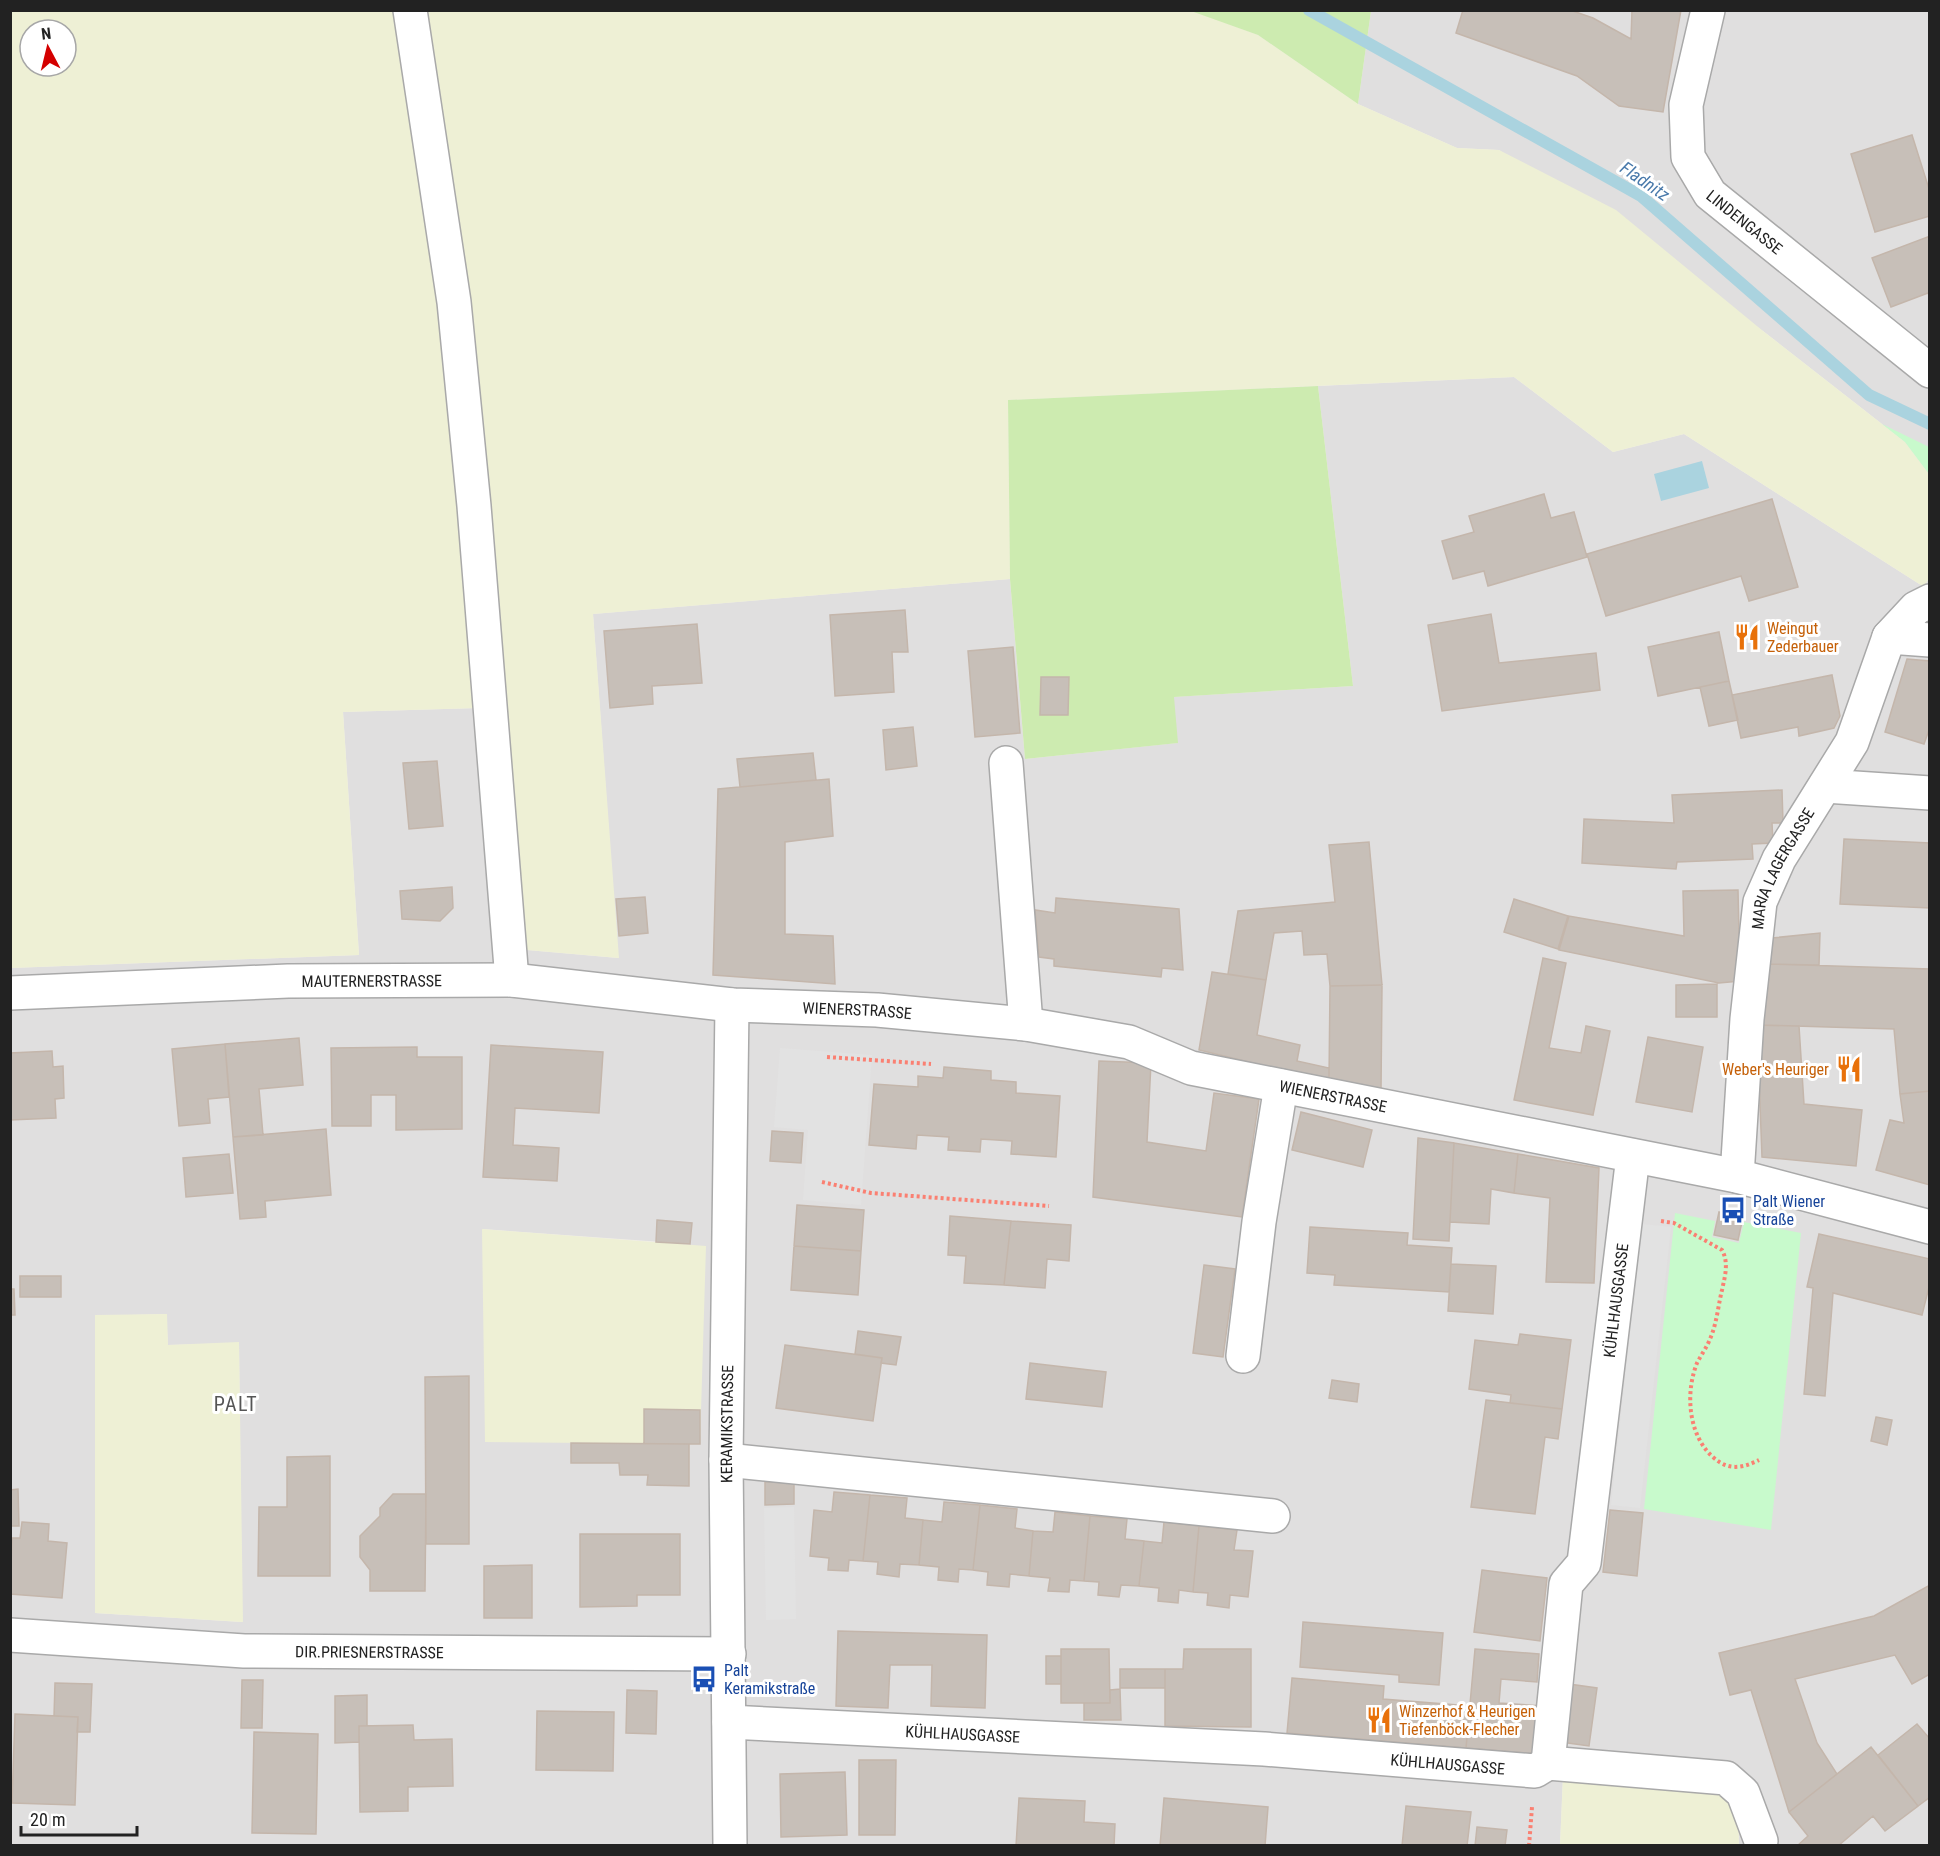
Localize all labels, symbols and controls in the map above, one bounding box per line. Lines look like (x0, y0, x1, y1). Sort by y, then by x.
north arrow (18, 18, 78, 78)
text: N (40, 24, 52, 44)
water label: Fladnitz (1616, 157, 1674, 205)
street label: LINDENGASSE (1703, 186, 1786, 258)
place label: Weingut Zederbauer (1767, 619, 1839, 656)
restaurant icon: Weingut Zederbauer (1732, 622, 1762, 652)
street label: MARIA LAGERGASSE (1748, 804, 1818, 930)
street label: MAUTERNERSTRASSE (302, 971, 442, 990)
street label: WIENERSTRASSE (802, 998, 913, 1023)
restaurant icon: Weber's Heuriger (1834, 1054, 1864, 1084)
place label: Weber's Heuriger (1722, 1060, 1829, 1079)
street label: WIENERSTRASSE (1278, 1076, 1389, 1116)
place label: Palt Wiener Straße (1753, 1192, 1825, 1229)
bus stop icon: Palt Wiener Straße (1718, 1195, 1748, 1225)
street label: KÜHLHAUSGASSE (1599, 1242, 1632, 1359)
street label: KERAMIKSTRASSE (716, 1365, 737, 1483)
district label: PALT (214, 1392, 258, 1416)
street label: DIR.PRIESNERSTRASSE (295, 1642, 444, 1662)
place label: Palt Keramikstraße (724, 1661, 815, 1698)
bus stop icon: Palt Keramikstraße (689, 1664, 719, 1694)
place label: Winzerhof & Heurigen Tiefenböck-Flecher (1399, 1702, 1536, 1739)
restaurant icon: Winzerhof & Heurigen Tiefenböck-Flecher (1364, 1705, 1394, 1735)
street label: KÜHLHAUSGASSE (905, 1721, 1021, 1746)
street label: KÜHLHAUSGASSE (1390, 1750, 1506, 1778)
scale bar (21, 1799, 136, 1837)
text: 20 m (30, 1809, 65, 1830)

